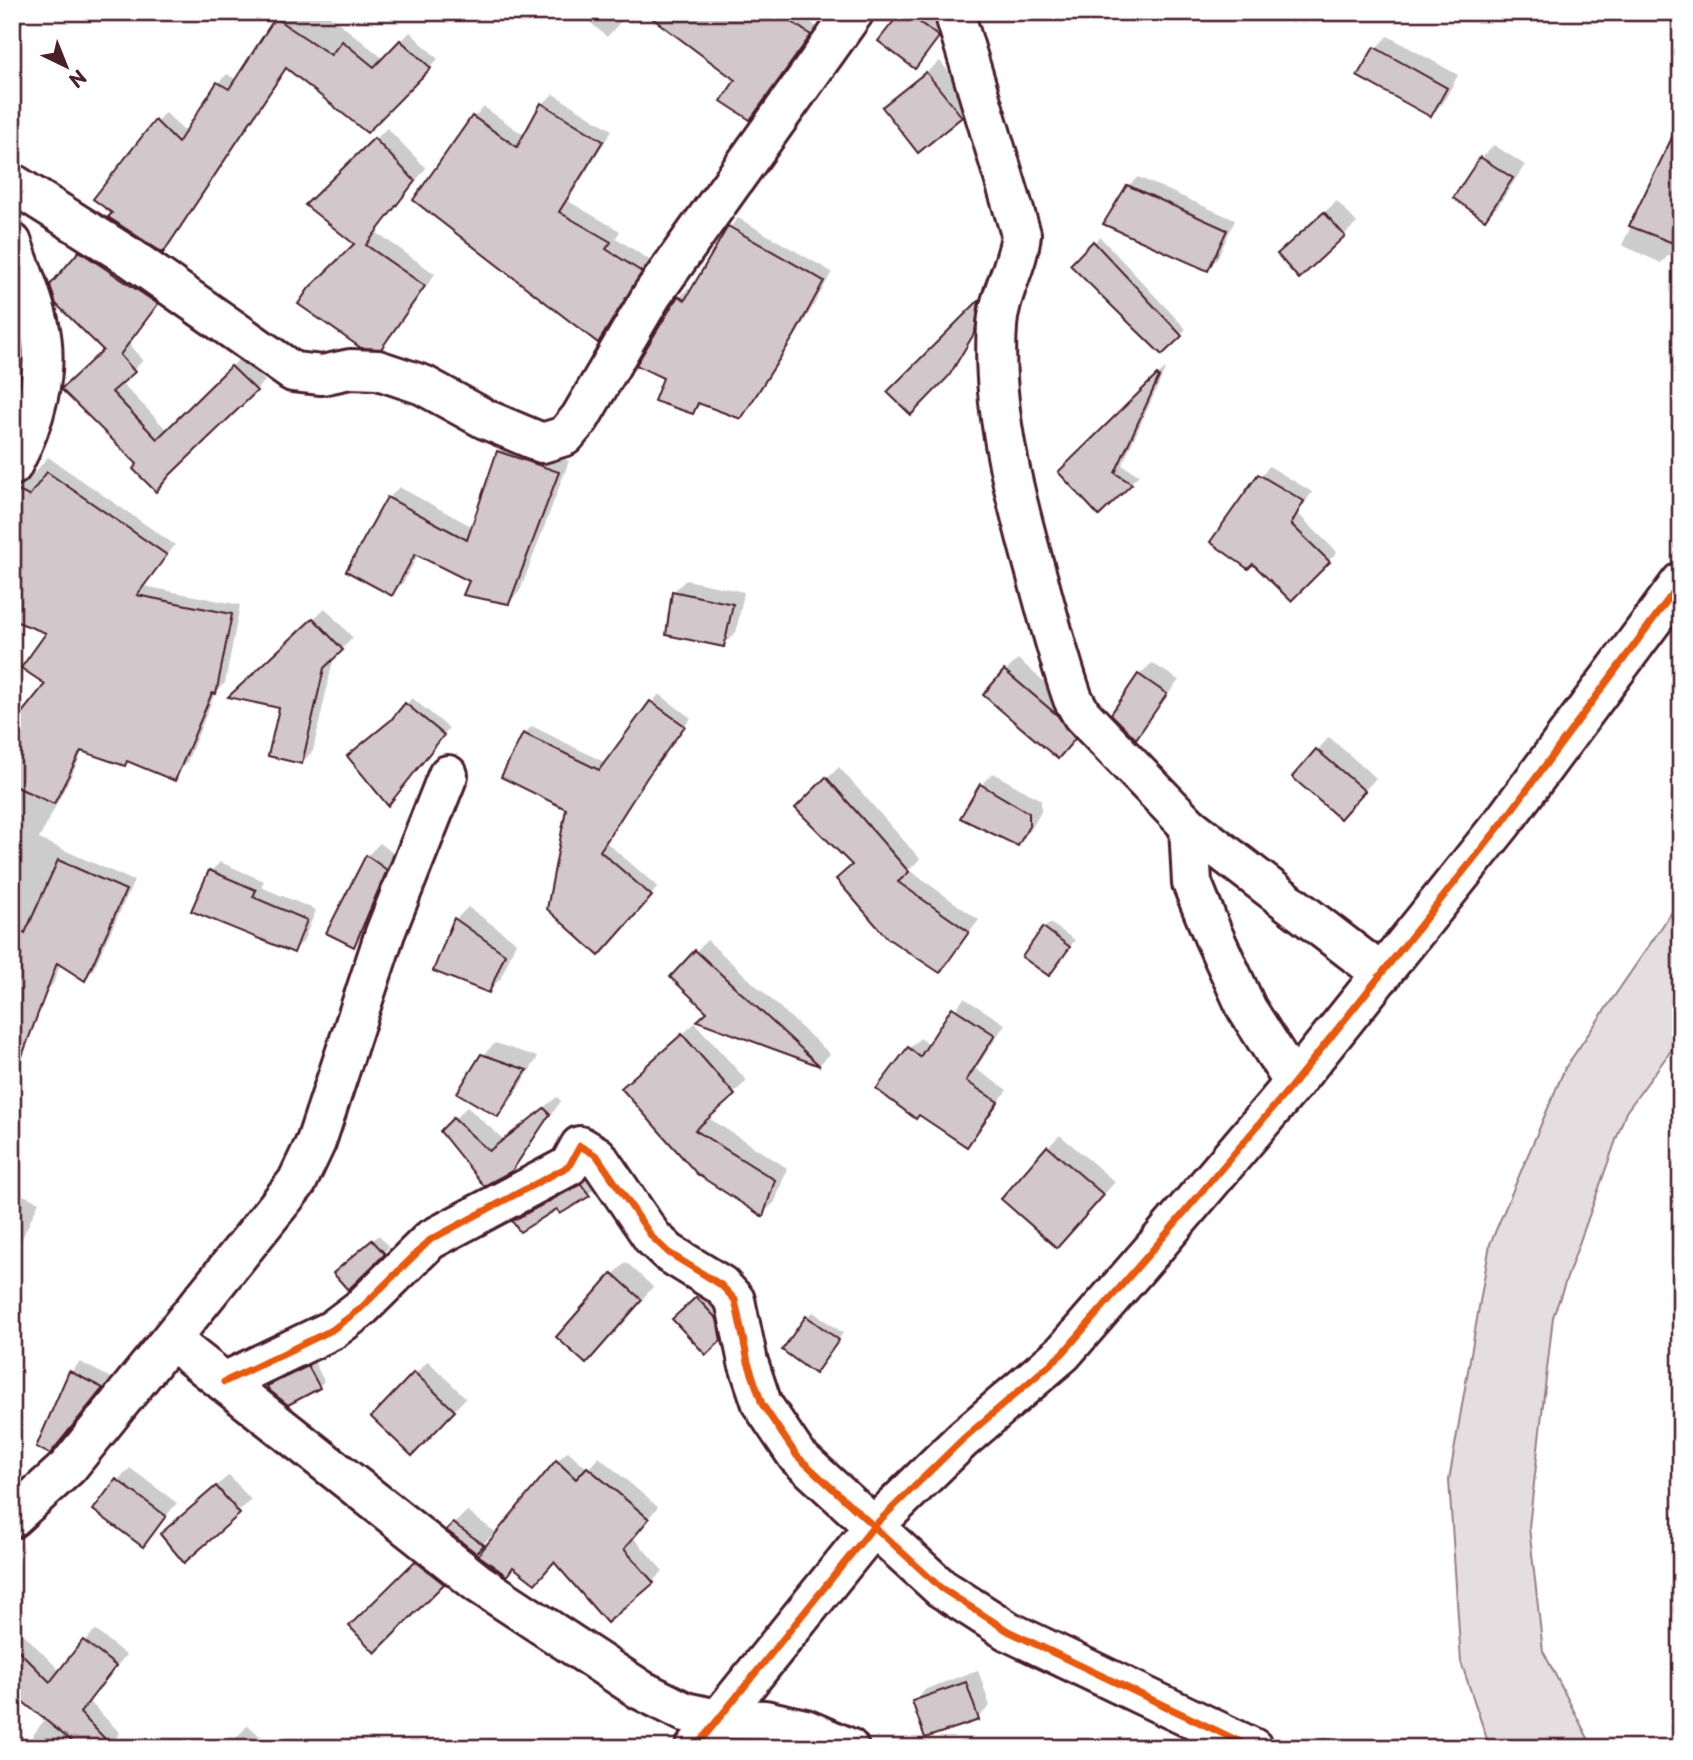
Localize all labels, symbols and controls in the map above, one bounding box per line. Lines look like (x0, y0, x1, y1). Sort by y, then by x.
north arrow (32, 32, 102, 102)
text: N (63, 64, 93, 95)

